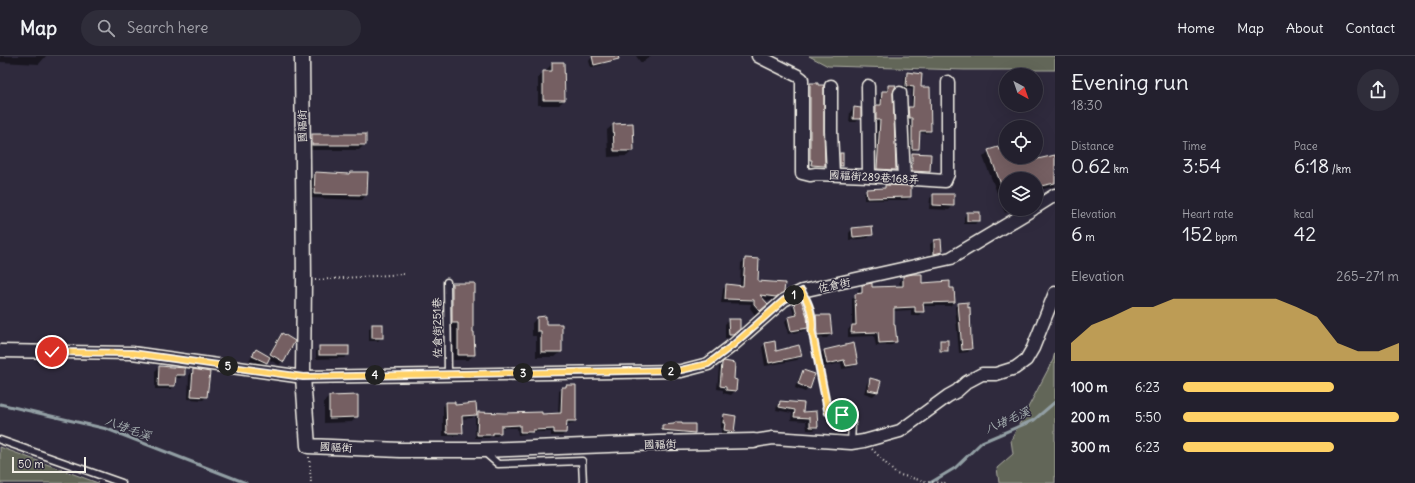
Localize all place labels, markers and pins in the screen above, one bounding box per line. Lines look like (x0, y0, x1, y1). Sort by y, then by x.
pin: 1 (784, 285, 804, 305)
pin (35, 335, 69, 369)
pin: 5 (218, 356, 238, 376)
pin: 2 (661, 361, 681, 381)
pin: 3 (513, 363, 533, 383)
pin: 4 (365, 365, 385, 385)
pin (825, 398, 859, 432)

